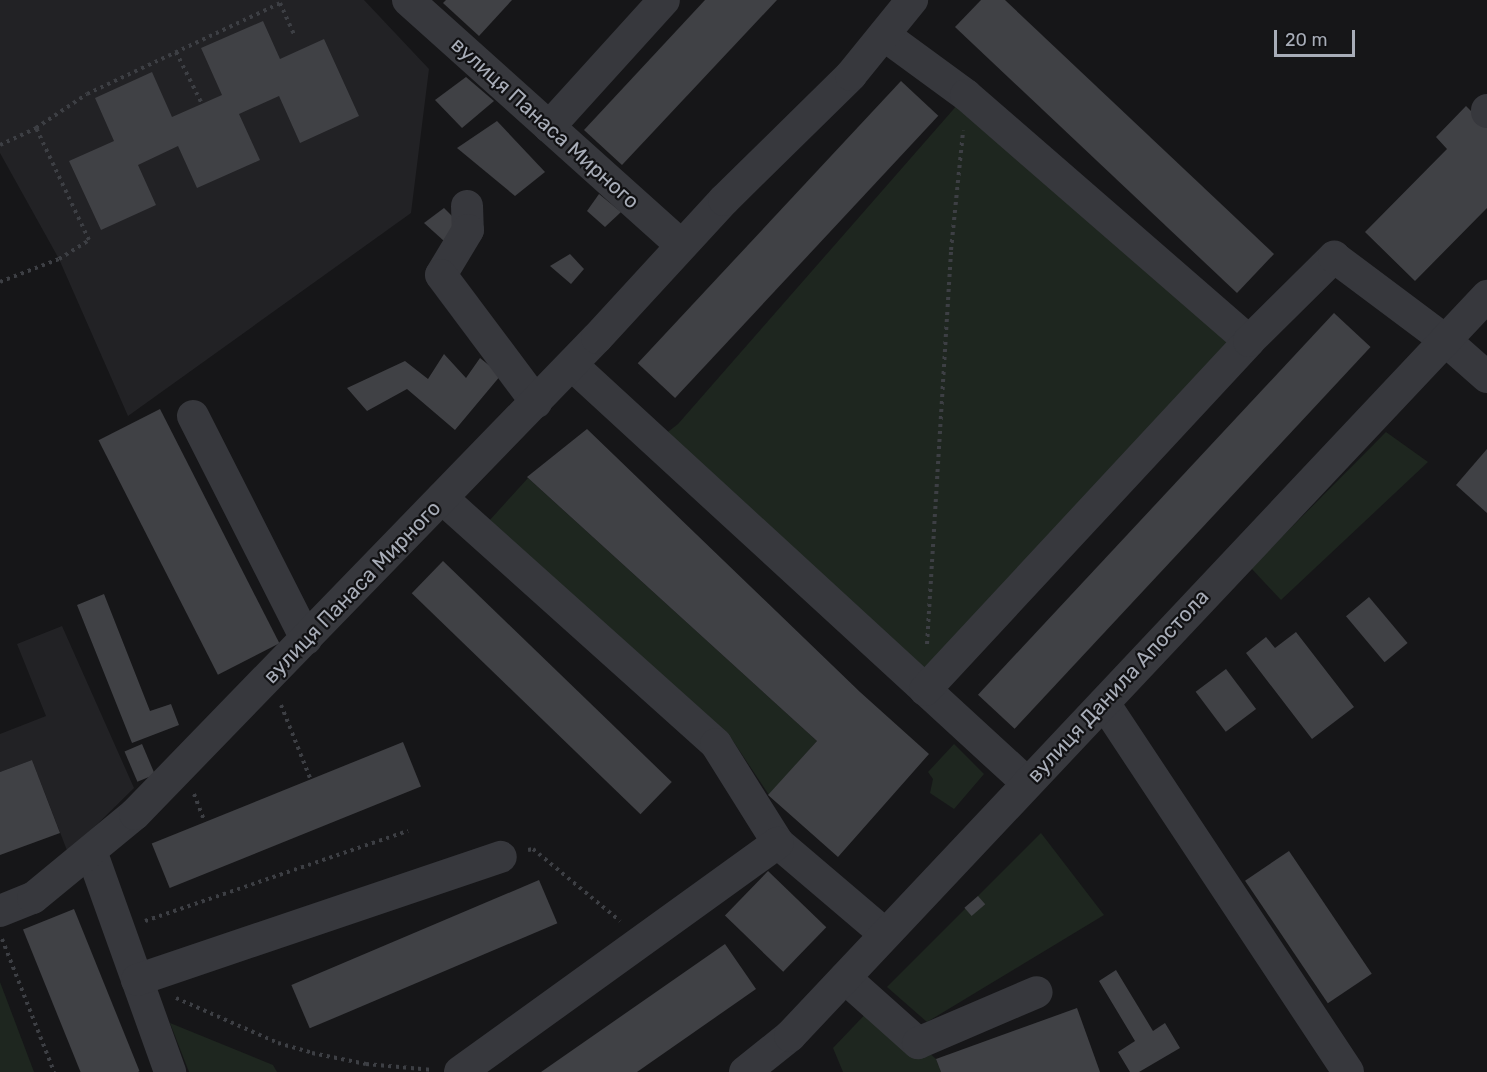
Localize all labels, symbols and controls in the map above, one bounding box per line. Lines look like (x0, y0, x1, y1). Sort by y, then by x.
scale bar (1277, 18, 1358, 56)
text: 20 m (1285, 29, 1327, 51)
street label: вулиця Панаса Мирного (446, 32, 644, 214)
street label: вулиця Панаса Мирного (258, 495, 446, 689)
street label: вулиця Данила Апостола (1022, 584, 1214, 788)

